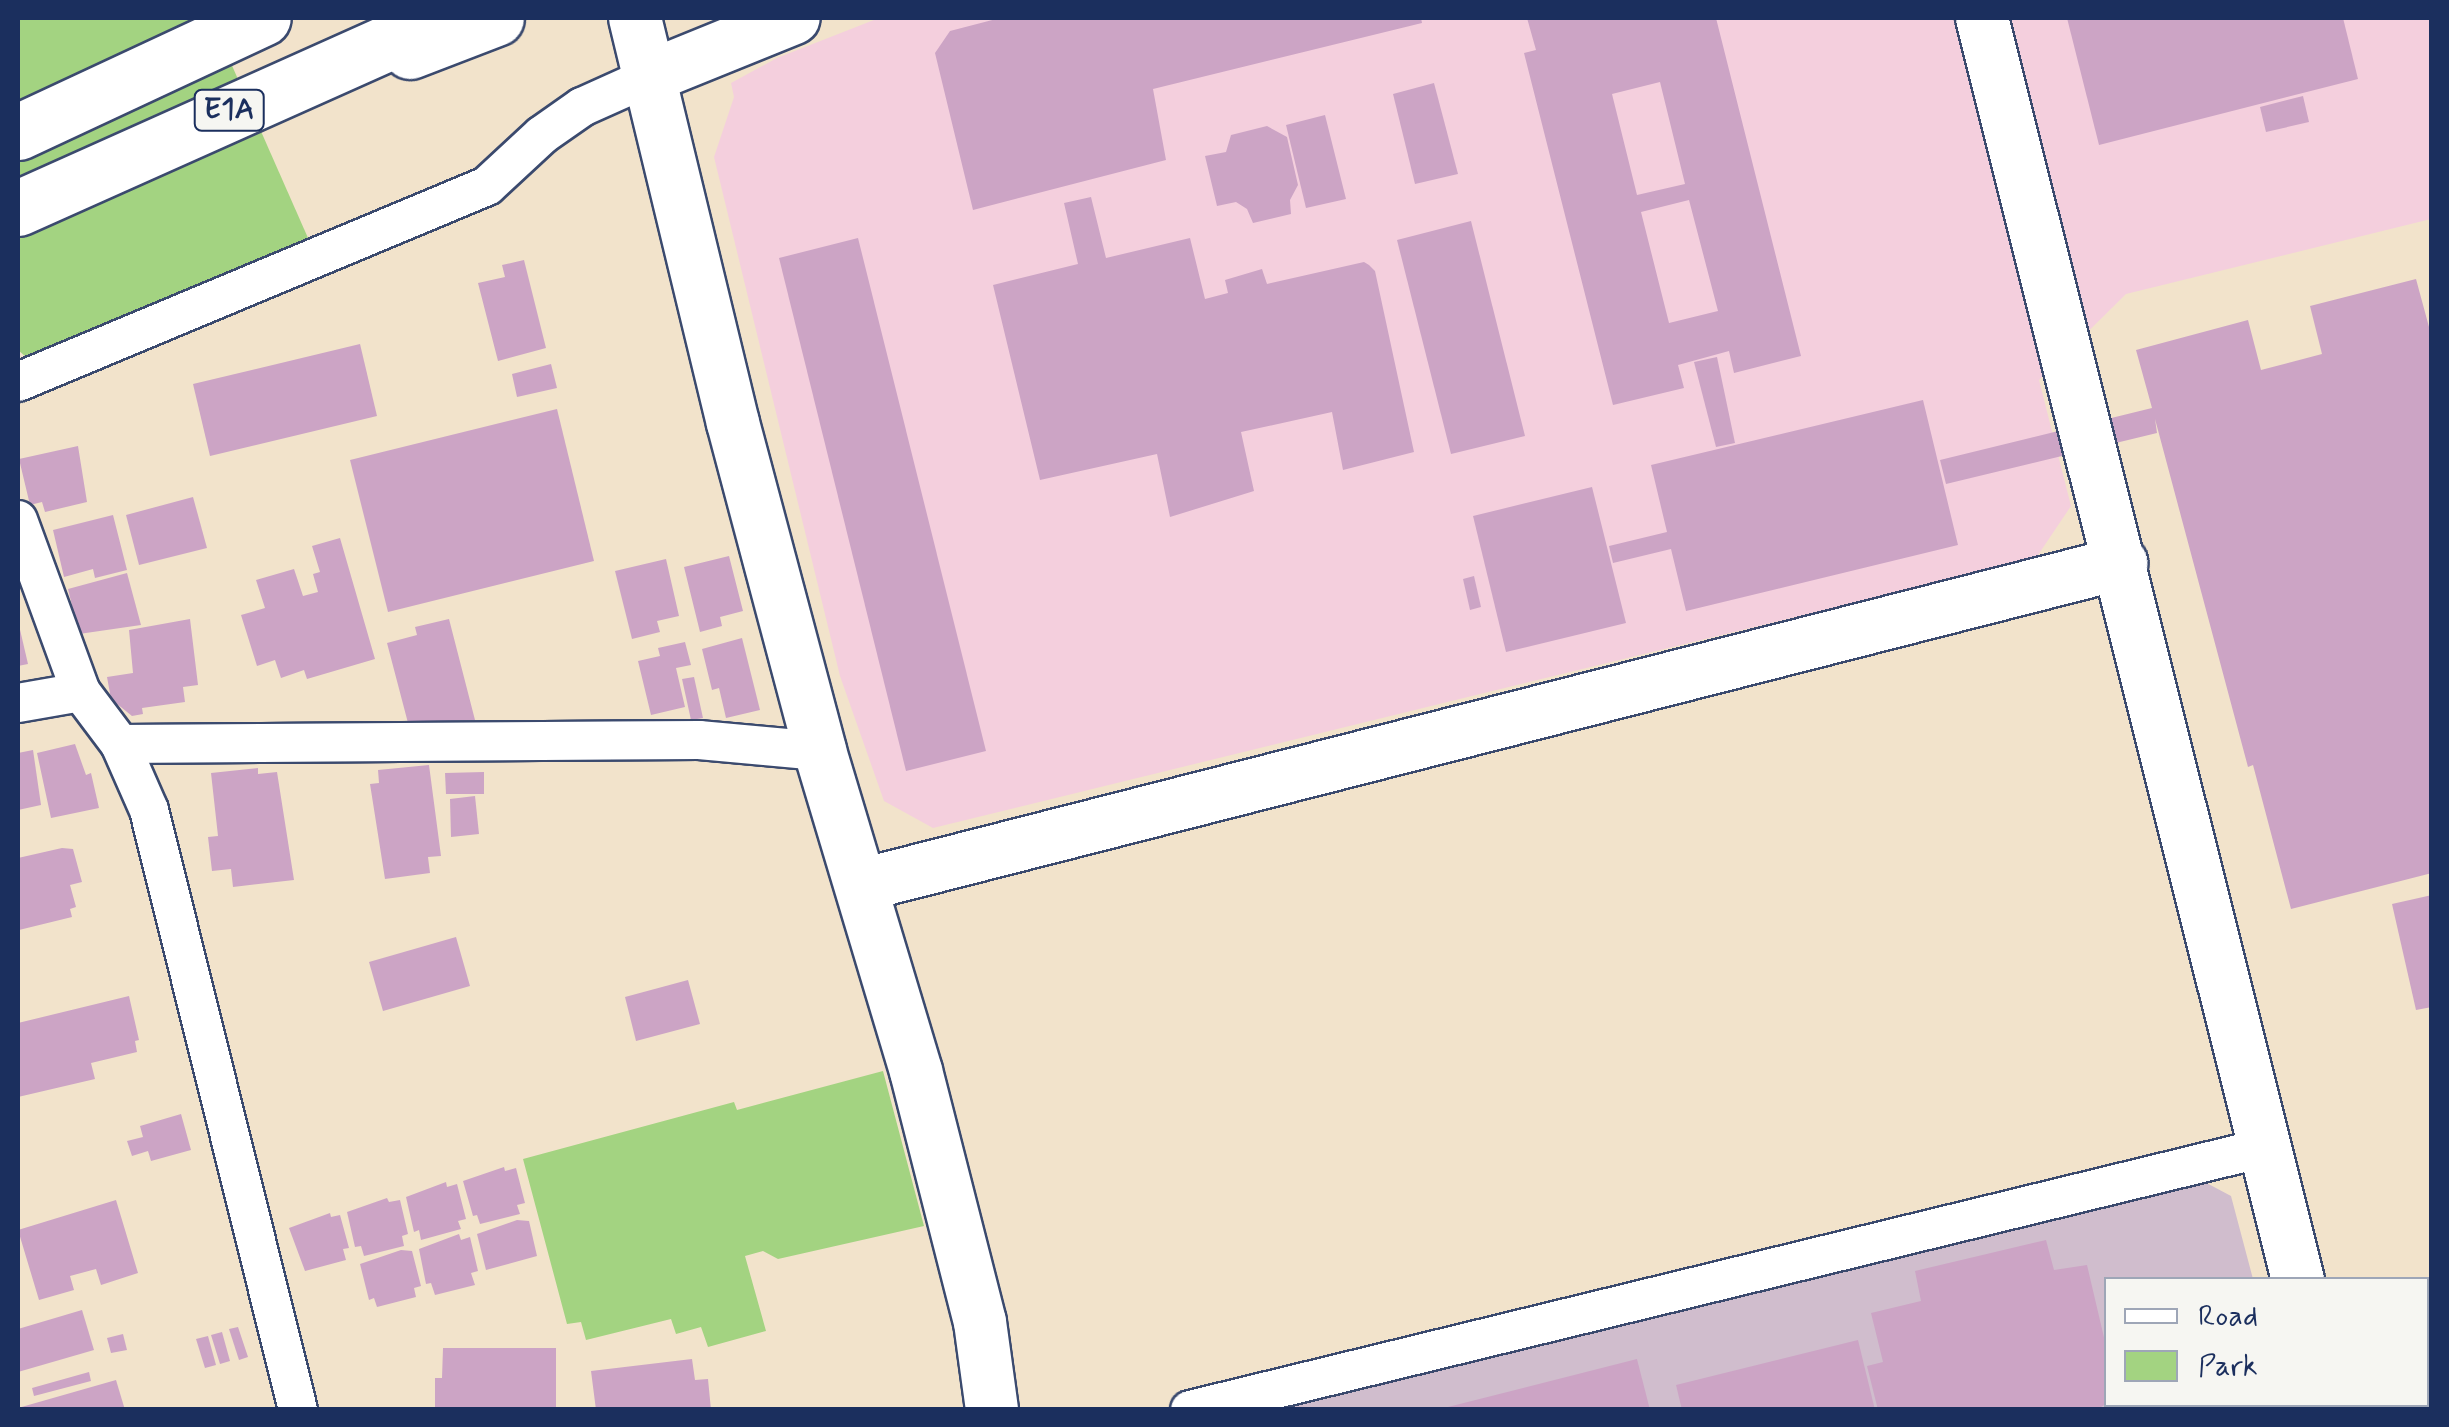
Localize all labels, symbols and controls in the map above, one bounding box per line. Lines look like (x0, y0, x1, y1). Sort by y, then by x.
road number: E1A (192, 85, 266, 135)
legend (2104, 1277, 2429, 1407)
text: Road (2198, 1297, 2258, 1336)
text: Park (2198, 1347, 2258, 1386)

